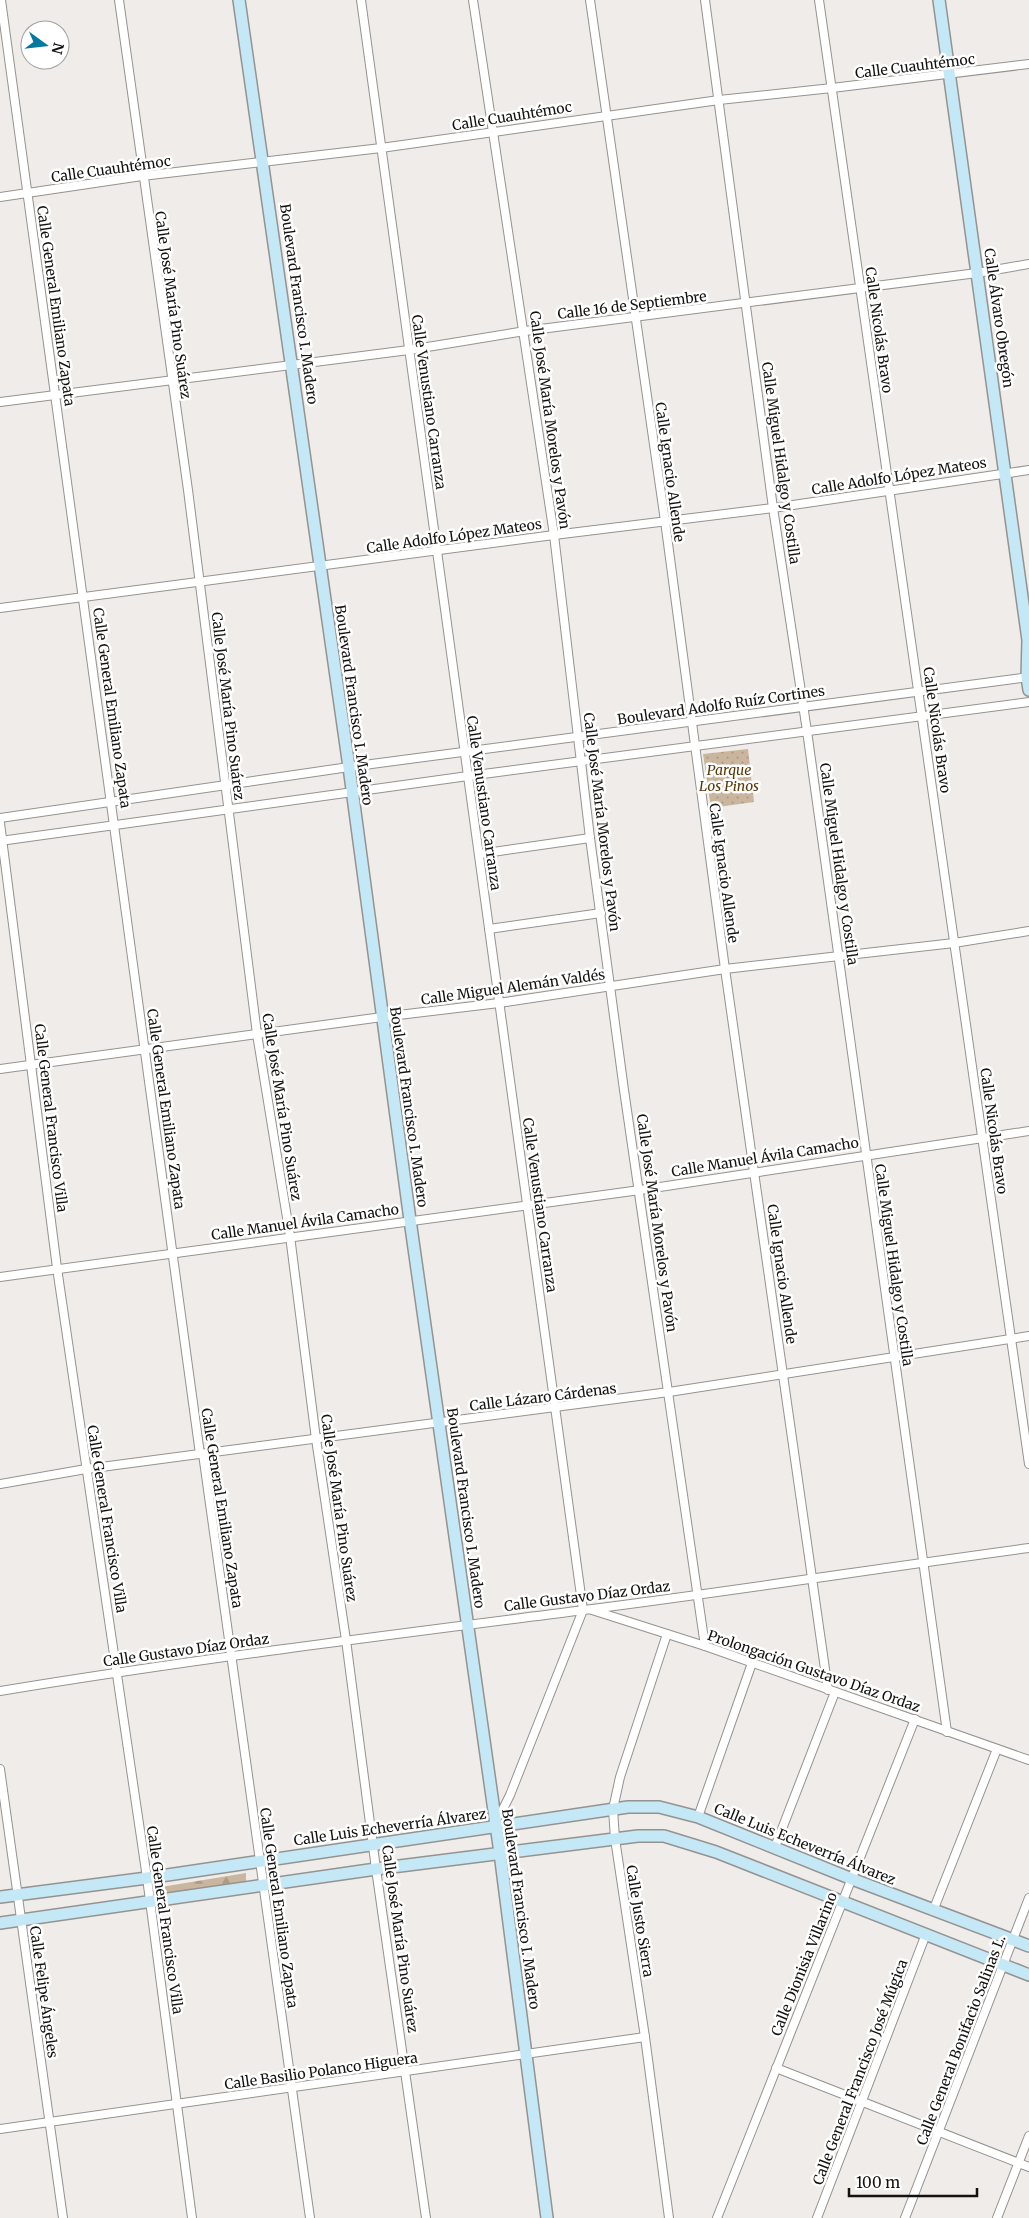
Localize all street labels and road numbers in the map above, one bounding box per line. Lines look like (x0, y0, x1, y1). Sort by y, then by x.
street label: Calle Cuauhtémoc (854, 50, 976, 82)
street label: Calle Cuauhtémoc (451, 98, 573, 134)
street label: Calle Cuauhtémoc (50, 152, 172, 186)
street label: Boulevard Francisco I. Madero (276, 203, 322, 405)
street label: Calle General Emiliano Zapata (33, 205, 79, 408)
street label: Calle José María Pino Suárez (151, 210, 195, 400)
street label: Calle Álvaro Obregón (980, 247, 1018, 389)
street label: Calle Nicolás Bravo (861, 266, 897, 394)
street label: Calle 16 de Septiembre (556, 287, 708, 323)
street label: Calle José María Morelos y Pavón (526, 310, 574, 530)
street label: Calle Venustiano Carranza (408, 313, 450, 491)
street label: Calle Miguel Hidalgo y Costilla (758, 361, 804, 566)
street label: Calle Ignacio Allende (651, 401, 689, 543)
street label: Calle Adolfo López Mateos (810, 453, 988, 499)
street label: Calle Adolfo López Mateos (365, 515, 543, 557)
street label: Boulevard Francisco I. Madero (331, 604, 377, 806)
street label: Calle General Emiliano Zapata (89, 607, 135, 810)
street label: Calle José María Pino Suárez (208, 611, 249, 801)
street label: Calle Nicolás Bravo (919, 666, 955, 794)
street label: Boulevard Adolfo Ruíz Cortines (616, 681, 826, 728)
street label: Calle José María Morelos y Pavón (580, 712, 624, 932)
street label: Calle Venustiano Carranza (463, 714, 505, 892)
street label: Calle Miguel Hidalgo y Costilla (816, 762, 862, 967)
street label: Calle Ignacio Allende (705, 802, 743, 944)
street label: Calle Miguel Alemán Valdés (420, 965, 606, 1009)
street label: Boulevard Francisco I. Madero (386, 1006, 432, 1208)
street label: Calle General Emiliano Zapata (143, 1008, 189, 1211)
street label: Calle José María Pino Suárez (258, 1012, 306, 1202)
street label: Calle General Francisco Villa (30, 1023, 72, 1214)
street label: Calle Nicolás Bravo (976, 1067, 1012, 1195)
street label: Calle José María Morelos y Pavón (633, 1113, 681, 1333)
street label: Calle Venustiano Carranza (519, 1116, 561, 1294)
street label: Calle Manuel Ávila Camacho (670, 1133, 860, 1181)
street label: Calle Miguel Hidalgo y Costilla (871, 1163, 917, 1368)
street label: Calle Manuel Ávila Camacho (210, 1200, 400, 1244)
street label: Calle Ignacio Allende (763, 1203, 801, 1345)
street label: Calle Lázaro Cárdenas (469, 1379, 618, 1415)
street label: Calle General Emiliano Zapata (197, 1407, 247, 1610)
street label: Boulevard Francisco I. Madero (443, 1407, 489, 1609)
street label: Calle José María Pino Suárez (317, 1413, 361, 1603)
street label: Calle General Francisco Villa (83, 1424, 131, 1615)
street label: Calle Gustavo Díaz Ordaz (503, 1577, 671, 1615)
street label: Prolongación Gustavo Díaz Ordaz (705, 1626, 923, 1716)
street label: Calle Gustavo Díaz Ordaz (102, 1629, 270, 1671)
street label: Calle Luis Echeverría Álvarez (712, 1799, 899, 1889)
street label: Calle Luis Echeverría Álvarez (293, 1805, 488, 1849)
street label: Calle General Emiliano Zapata (256, 1807, 302, 2010)
street label: Boulevard Francisco I. Madero (498, 1808, 544, 2010)
street label: Calle General Francisco Villa (143, 1825, 187, 2016)
street label: Calle José María Pino Suárez (378, 1844, 422, 2034)
street label: Calle Justo Sierra (622, 1864, 658, 1979)
street label: Calle Dionisia Villarino (767, 1890, 841, 2038)
street label: Calle Felipe Ángeles (26, 1925, 62, 2059)
street label: Calle General Bonifacio Salinas L. (912, 1932, 1010, 2148)
street label: Calle General Francisco José Múgica (809, 1956, 912, 2187)
street label: Calle Basilio Polanco Higuera (223, 2048, 419, 2093)

